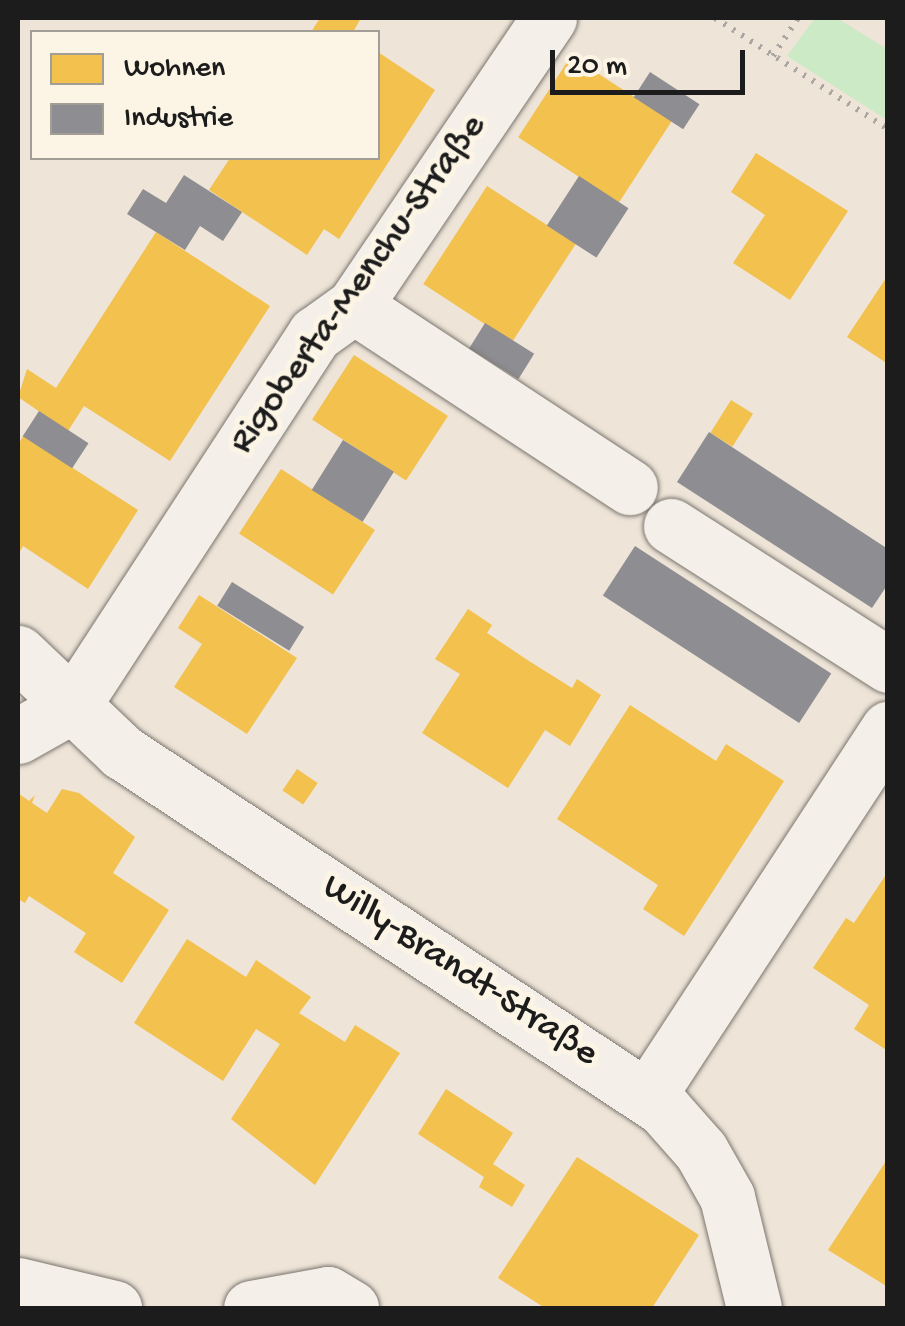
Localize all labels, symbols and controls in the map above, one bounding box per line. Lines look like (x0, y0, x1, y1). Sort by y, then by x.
legend (30, 30, 380, 160)
scale bar (555, 30, 750, 92)
text: 20 m (567, 50, 627, 85)
text: Wohnen (124, 52, 225, 87)
text: Industrie (124, 102, 233, 137)
street label: Rigoberta-Menchu-Straße (220, 106, 498, 464)
street label: Willy-Brandt-Straße (312, 866, 606, 1078)

